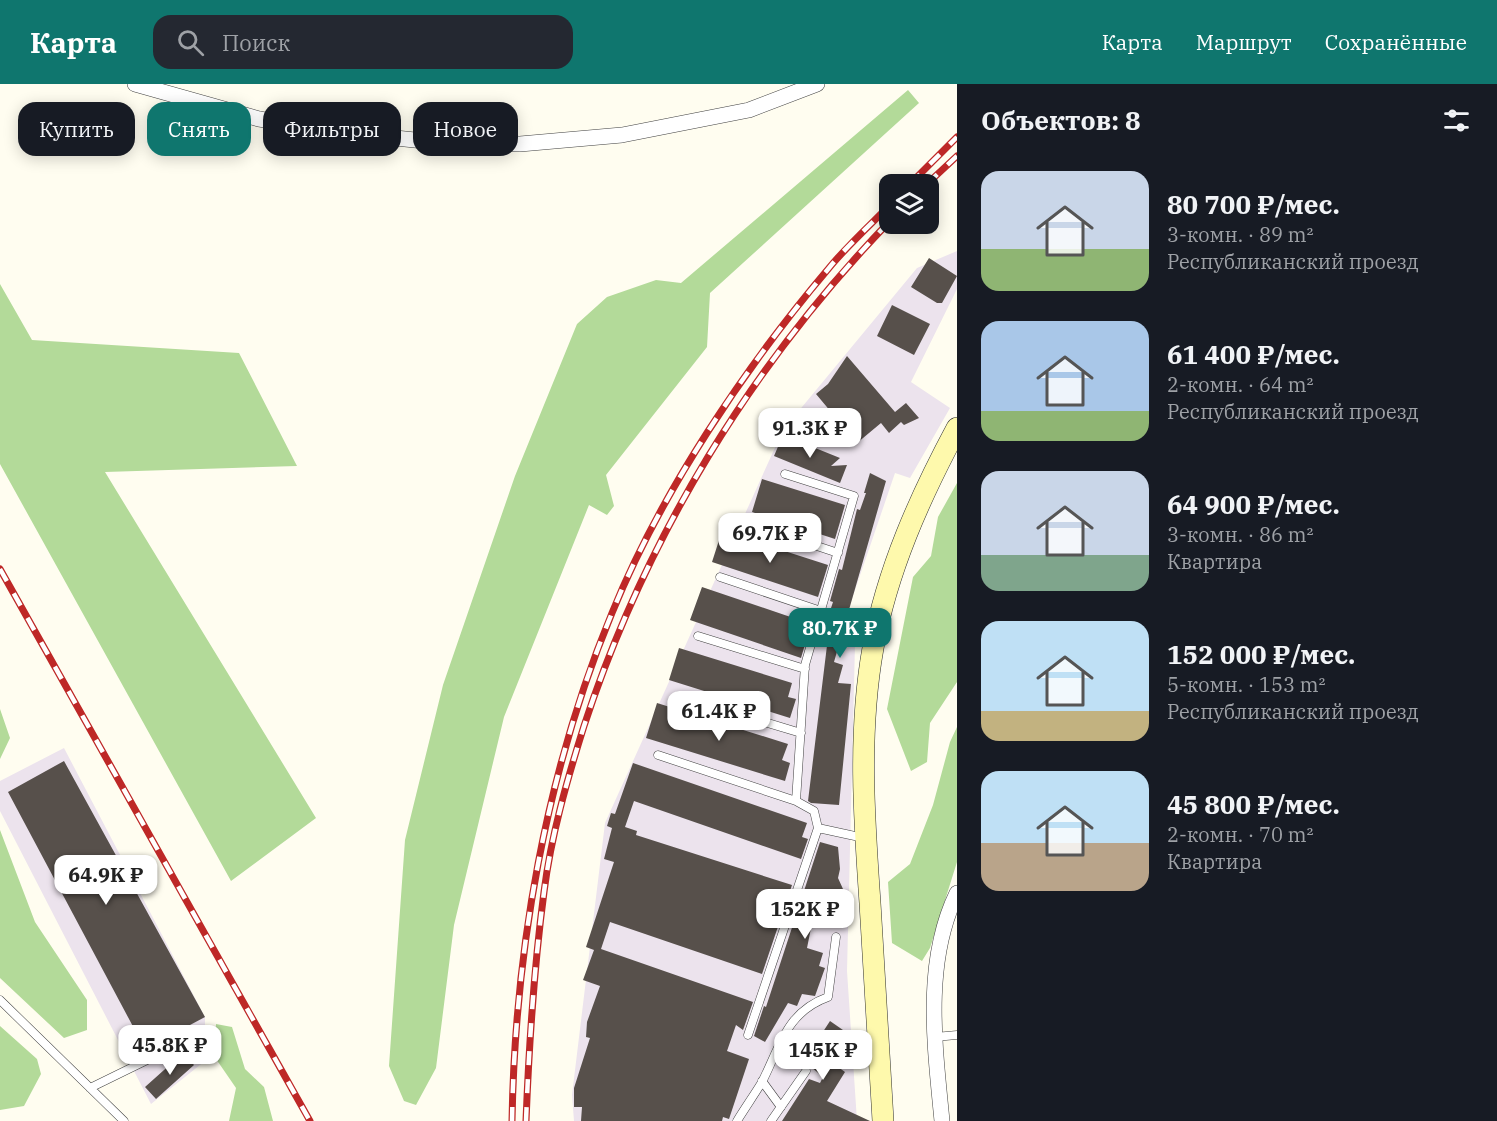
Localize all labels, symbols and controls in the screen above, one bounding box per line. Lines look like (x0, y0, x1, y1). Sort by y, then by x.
search box (153, 15, 573, 69)
text: Карта (30, 24, 117, 61)
icon: search (174, 26, 207, 59)
text: Поиск (222, 28, 290, 57)
text: Карта (1102, 28, 1163, 56)
text: Маршрут (1196, 28, 1292, 56)
text: Сохранённые (1325, 28, 1467, 56)
chip: Купить (18, 102, 135, 156)
chip: Снять (147, 102, 251, 156)
chip: Фильтры (263, 102, 401, 156)
chip: Новое (413, 102, 518, 156)
text: Объектов: 8 (981, 103, 1141, 137)
icon: filters (1440, 104, 1473, 137)
map controls (879, 174, 939, 234)
button: layers (879, 174, 939, 234)
text: 80 700 ₽/мес. (1167, 187, 1340, 221)
icon: home (1029, 195, 1101, 267)
text: 3-комн. · 89 m² (1167, 221, 1314, 248)
text: Республиканский проезд (1167, 248, 1419, 275)
text: 61 400 ₽/мес. (1167, 337, 1340, 371)
icon: home (1029, 345, 1101, 417)
text: 2-комн. · 64 m² (1167, 371, 1314, 398)
text: Республиканский проезд (1167, 398, 1419, 425)
pin: 91.3K ₽ (755, 408, 865, 459)
text: 91.3K ₽ (772, 414, 848, 441)
text: 64 900 ₽/мес. (1167, 487, 1340, 521)
icon: home (1029, 495, 1101, 567)
pin: 69.7K ₽ (715, 513, 825, 564)
text: 69.7K ₽ (732, 519, 808, 546)
text: 3-комн. · 86 m² (1167, 521, 1314, 548)
text: Квартира (1167, 548, 1262, 575)
pin: 80.7K ₽ (785, 608, 895, 659)
text: 80.7K ₽ (802, 614, 878, 641)
text: 152 000 ₽/мес. (1167, 637, 1355, 671)
icon: home (1029, 645, 1101, 717)
text: 5-комн. · 153 m² (1167, 671, 1326, 698)
pin: 61.4K ₽ (664, 691, 774, 742)
text: 61.4K ₽ (681, 697, 757, 724)
text: Республиканский проезд (1167, 698, 1419, 725)
text: 45 800 ₽/мес. (1167, 787, 1340, 821)
icon: home (1029, 795, 1101, 867)
text: 2-комн. · 70 m² (1167, 821, 1314, 848)
text: Квартира (1167, 848, 1262, 875)
pin: 64.9K ₽ (51, 855, 161, 906)
text: 64.9K ₽ (68, 861, 144, 888)
pin: 152K ₽ (756, 889, 854, 940)
text: 152K ₽ (770, 895, 840, 922)
pin: 45.8K ₽ (115, 1025, 225, 1076)
pin: 145K ₽ (774, 1030, 872, 1081)
text: 45.8K ₽ (132, 1031, 208, 1058)
text: 145K ₽ (788, 1036, 858, 1063)

